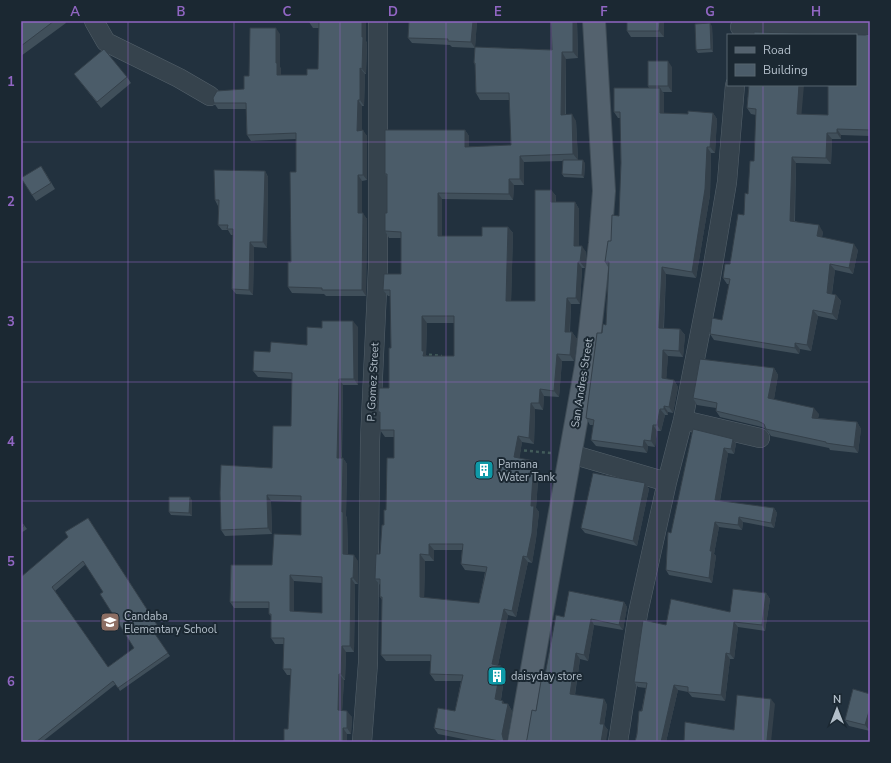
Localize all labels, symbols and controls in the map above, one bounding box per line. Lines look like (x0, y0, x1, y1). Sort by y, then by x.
text: A (70, 3, 80, 21)
text: B (177, 3, 186, 21)
text: C (283, 3, 292, 21)
text: D (388, 3, 398, 21)
text: E (494, 3, 502, 21)
text: F (600, 3, 608, 21)
text: G (705, 3, 715, 21)
text: H (811, 3, 821, 21)
legend (727, 34, 857, 86)
text: Road (763, 42, 791, 58)
text: Building (763, 62, 808, 78)
text: 1 (7, 73, 15, 91)
text: 2 (7, 193, 15, 211)
text: 3 (7, 313, 15, 331)
street label: San Andres Street (568, 337, 596, 429)
street label: P. Gomez Street (363, 342, 383, 422)
text: 4 (7, 433, 15, 451)
place label: Pamana Water Tank (498, 457, 556, 485)
building icon: Pamana Water Tank (473, 459, 495, 481)
text: 5 (7, 553, 15, 571)
place label: Candaba Elementary School (124, 609, 218, 637)
school or university icon: Candaba Elementary School (99, 611, 121, 633)
building icon: daisyday store (486, 665, 508, 687)
place label: daisyday store (511, 669, 582, 684)
text: 6 (7, 673, 15, 691)
north arrow (817, 689, 857, 729)
text: N (833, 692, 841, 707)

